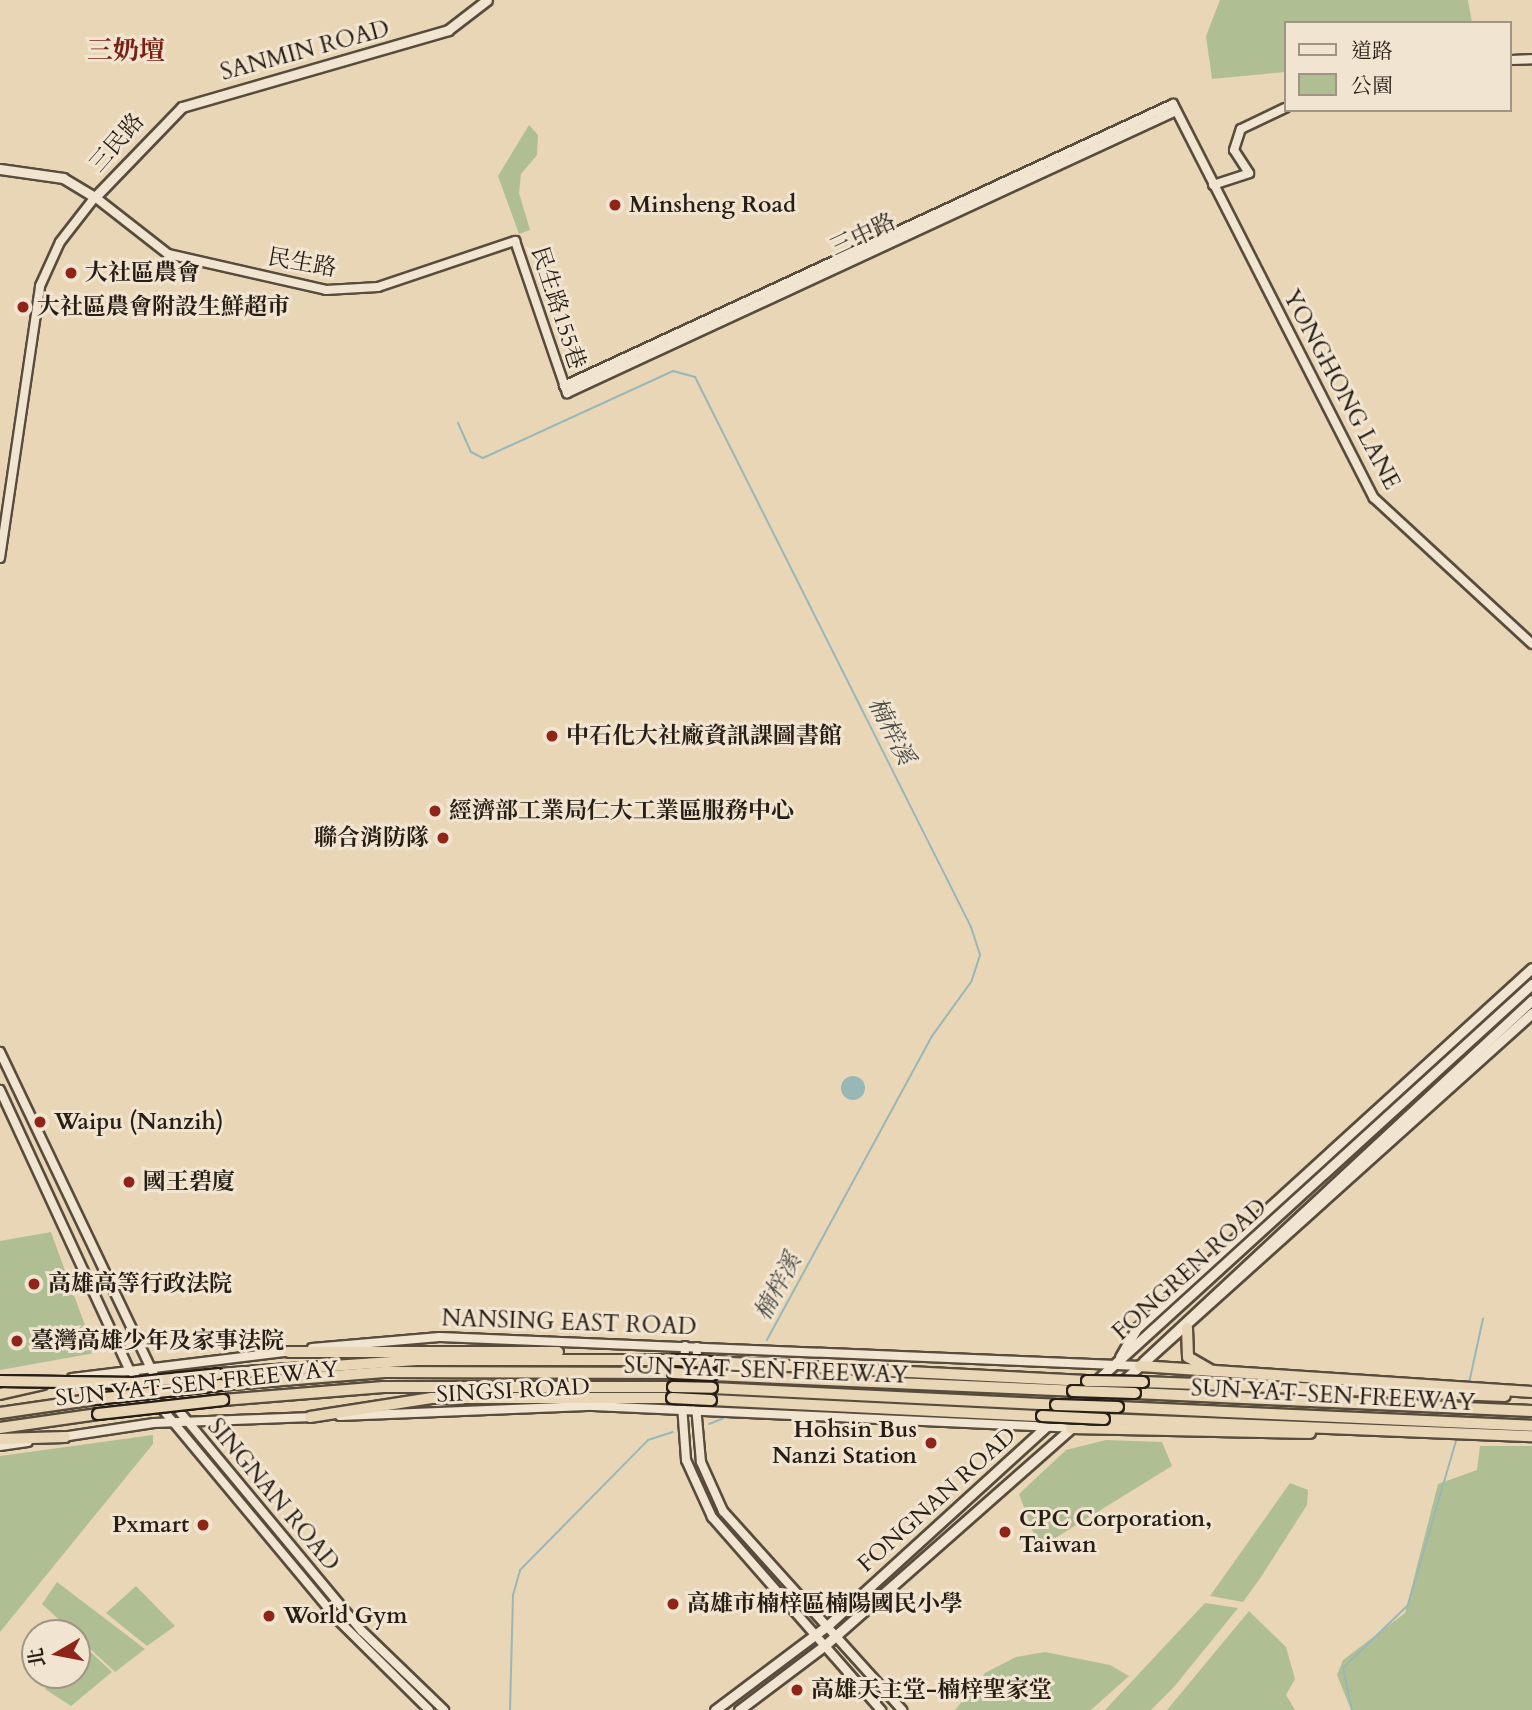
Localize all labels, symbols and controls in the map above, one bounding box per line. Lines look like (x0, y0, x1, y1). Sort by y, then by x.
street label: SANMIN ROAD (218, 15, 392, 87)
legend (1284, 21, 1511, 112)
district label: 三奶壇 (87, 35, 165, 67)
text: 道路 (1351, 37, 1393, 66)
text: 公園 (1351, 72, 1393, 101)
street label: 三民路 (84, 108, 150, 178)
place label: Minsheng Road (629, 191, 796, 219)
marker: Minsheng Road (607, 197, 623, 213)
street label: 三中路 (826, 208, 900, 262)
street label: 民生路 (266, 243, 338, 283)
street label: 民生路155巷 (525, 243, 591, 373)
place label: 大社區農會 (85, 259, 200, 287)
marker: 大社區農會 (63, 265, 79, 281)
street label: YONGHONG LANE (1277, 285, 1405, 495)
place label: 大社區農會附設生鮮超市 (37, 293, 290, 321)
marker: 大社區農會附設生鮮超市 (15, 299, 31, 315)
water label: 楠梓溪 (862, 692, 920, 770)
place label: 中石化大社廠資訊課圖書館 (566, 722, 842, 750)
marker: 中石化大社廠資訊課圖書館 (544, 728, 560, 744)
place label: 經濟部工業局仁大工業區服務中心 (449, 797, 794, 825)
marker: 經濟部工業局仁大工業區服務中心 (427, 803, 443, 819)
place label: 聯合消防隊 (314, 824, 429, 852)
marker: 聯合消防隊 (435, 830, 451, 846)
place label: Waipu (Nanzih) (54, 1108, 224, 1136)
marker: Waipu (Nanzih) (32, 1114, 48, 1130)
place label: 國王碧廈 (143, 1168, 235, 1196)
marker: 國王碧廈 (121, 1174, 137, 1190)
street label: FONGREN ROAD (1107, 1194, 1273, 1346)
water label: 楠梓溪 (748, 1248, 808, 1326)
place label: 高雄高等行政法院 (48, 1270, 232, 1298)
marker: 高雄高等行政法院 (26, 1276, 42, 1292)
street label: NANSING EAST ROAD (441, 1305, 697, 1341)
place label: 臺灣高雄少年及家事法院 (31, 1327, 284, 1355)
marker: 臺灣高雄少年及家事法院 (9, 1333, 25, 1349)
street label: SUN YAT-SEN FREEWAY (623, 1352, 909, 1390)
street label: SUN YAT-SEN FREEWAY (54, 1355, 340, 1413)
street label: SINGSI ROAD (436, 1373, 590, 1409)
street label: SUN YAT-SEN FREEWAY (1190, 1375, 1476, 1417)
street label: SINGNAN ROAD (201, 1413, 345, 1577)
place label: Hohsin Bus Nanzi Station (772, 1416, 917, 1470)
street label: FONGNAN ROAD (852, 1422, 1022, 1578)
marker: Hohsin Bus Nanzi Station (923, 1435, 939, 1451)
place label: CPC Corporation, Taiwan (1019, 1505, 1212, 1559)
place label: Pxmart (112, 1511, 189, 1539)
marker: Pxmart (195, 1517, 211, 1533)
marker: CPC Corporation, Taiwan (997, 1524, 1013, 1540)
place label: 高雄市楠梓區楠陽國民小學 (687, 1590, 963, 1618)
marker: 高雄市楠梓區楠陽國民小學 (665, 1596, 681, 1612)
place label: World Gym (283, 1602, 408, 1630)
marker: World Gym (261, 1608, 277, 1624)
north arrow (21, 1619, 91, 1689)
text: 北 (23, 1646, 52, 1669)
place label: 高雄天主堂-楠梓聖家堂 (811, 1676, 1052, 1704)
marker: 高雄天主堂-楠梓聖家堂 (789, 1682, 805, 1698)

